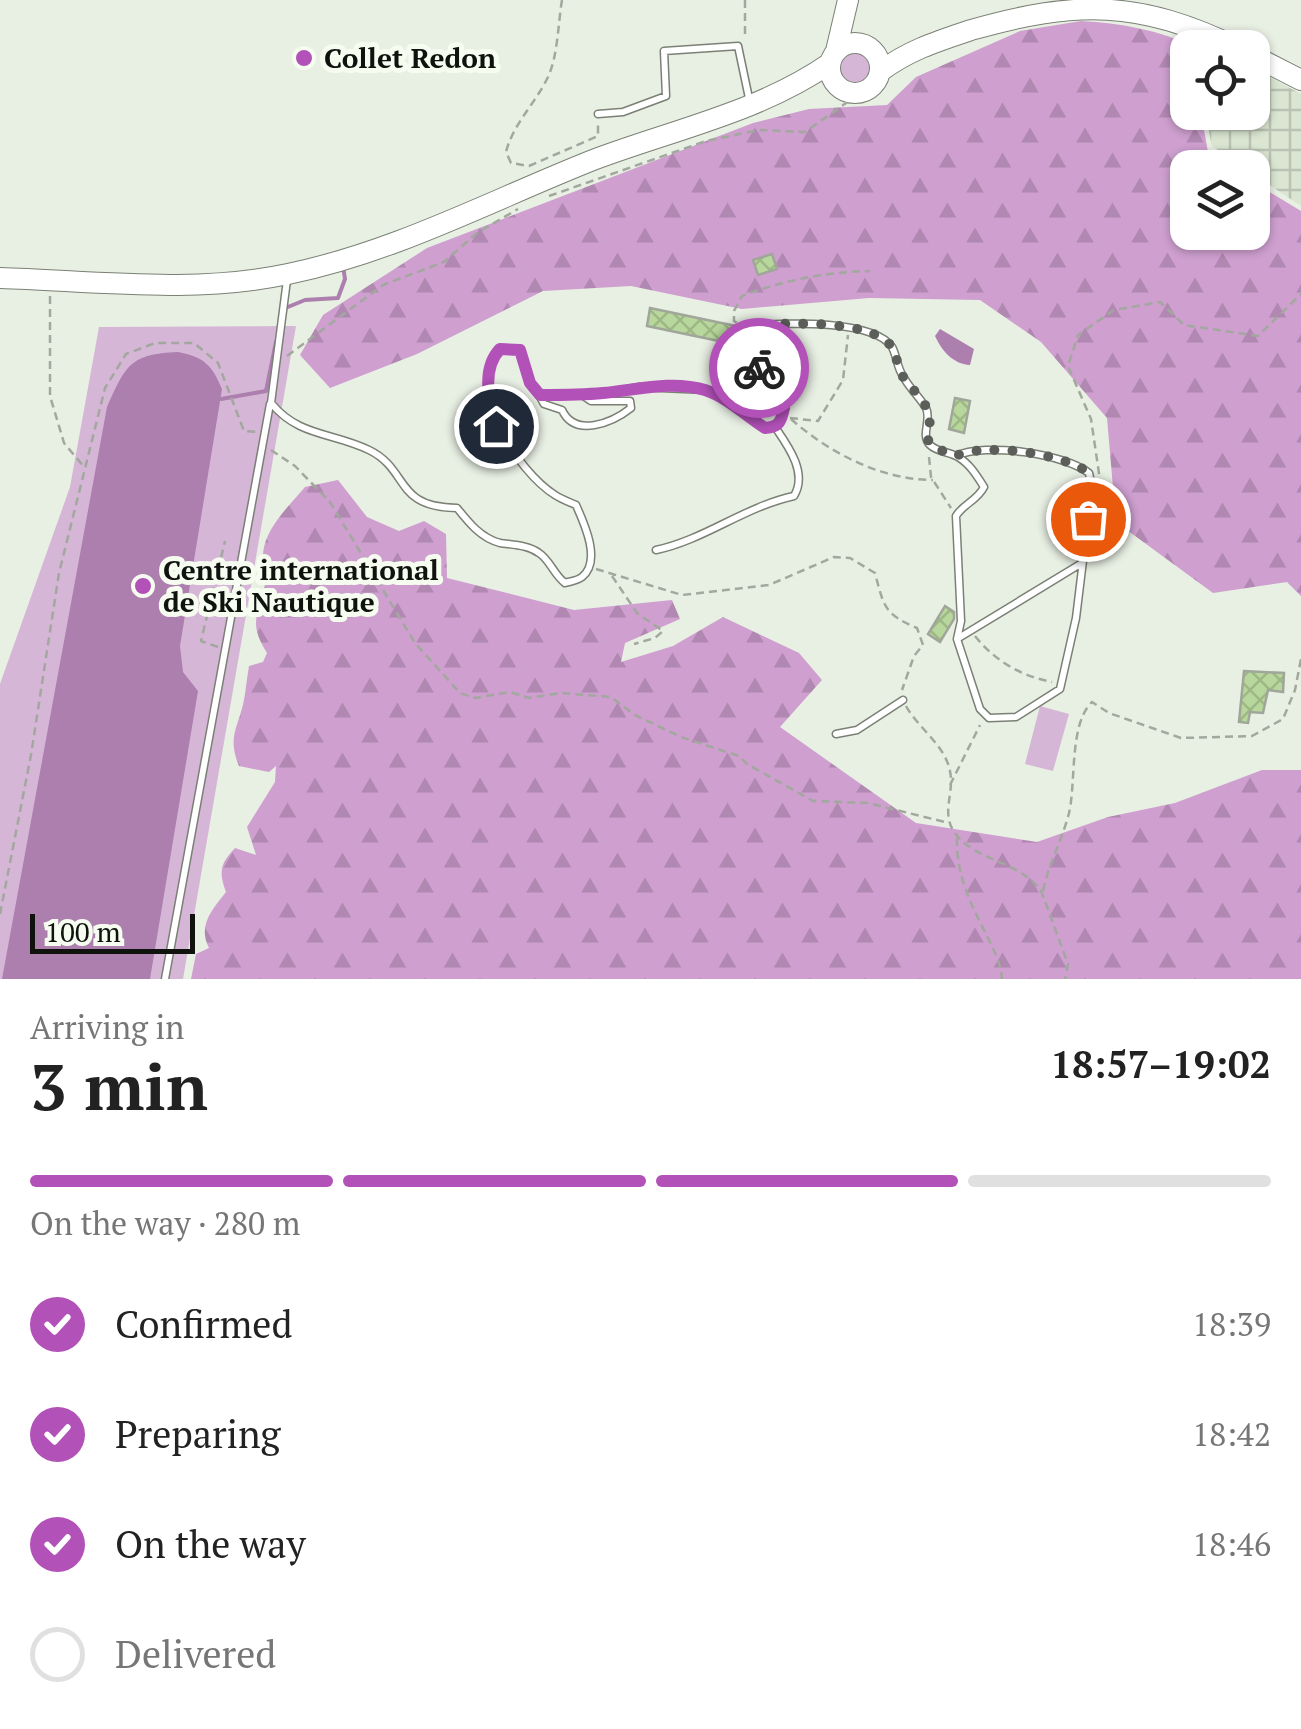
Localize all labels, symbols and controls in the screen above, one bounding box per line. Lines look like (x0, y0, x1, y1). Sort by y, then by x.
map controls (1170, 30, 1270, 250)
button: locate (1170, 30, 1270, 130)
place label: Collet Redon (324, 39, 496, 76)
marker: Collet Redon (293, 47, 315, 69)
button: layers (1170, 150, 1270, 250)
courier (709, 318, 809, 418)
icon: bike (732, 341, 787, 396)
pin (454, 384, 539, 469)
icon: home (469, 399, 524, 454)
pin (1046, 477, 1131, 562)
icon: bag (1061, 492, 1116, 547)
place label: Centre international de Ski Nautique (163, 551, 439, 620)
marker: Centre international de Ski Nautique (132, 575, 154, 597)
scale bar (30, 909, 195, 954)
text: 100 m (45, 913, 121, 950)
text: Arriving in (30, 1006, 184, 1048)
text: 18:57–19:02 (1050, 1039, 1271, 1089)
text: 3 min (30, 1042, 208, 1129)
text: On the way · 280 m (30, 1202, 300, 1244)
icon: check (30, 1297, 85, 1352)
text: Confirmed (115, 1299, 293, 1349)
text: 18:39 (1192, 1303, 1271, 1345)
icon: check (30, 1407, 85, 1462)
text: Preparing (115, 1409, 281, 1459)
text: 18:42 (1192, 1413, 1271, 1455)
icon: check (30, 1517, 85, 1572)
text: On the way (115, 1519, 306, 1569)
text: 18:46 (1192, 1523, 1271, 1565)
text: Delivered (115, 1629, 276, 1679)

